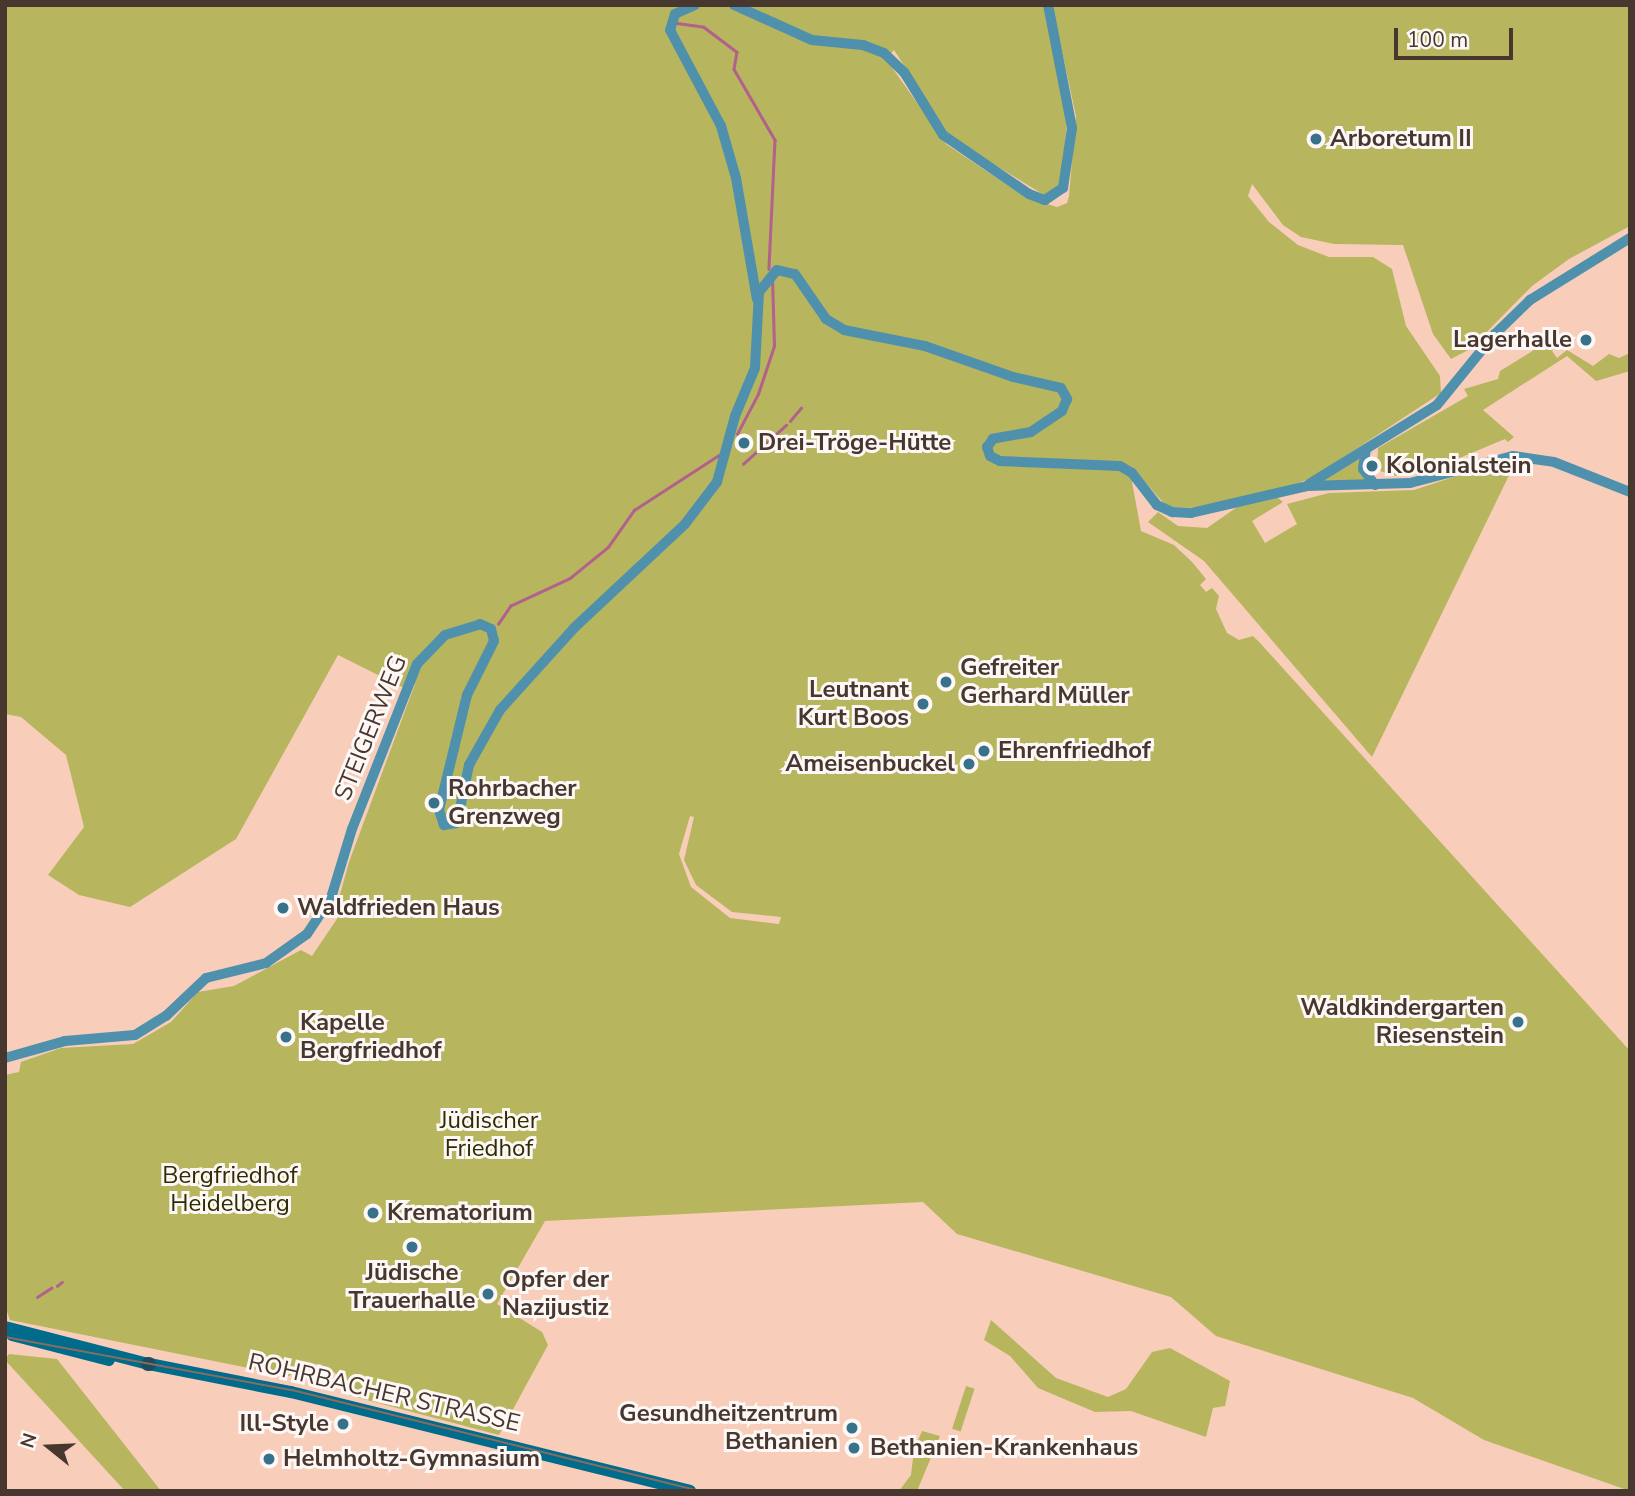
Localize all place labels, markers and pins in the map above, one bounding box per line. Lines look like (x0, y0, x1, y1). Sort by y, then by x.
place label: Arboretum II (1330, 125, 1472, 153)
marker: Arboretum II (1308, 131, 1324, 147)
place label: Lagerhalle (1453, 326, 1572, 354)
marker: Lagerhalle (1578, 332, 1594, 348)
place label: Drei-Tröge-Hütte (758, 429, 951, 457)
marker: Drei-Tröge-Hütte (736, 435, 752, 451)
place label: Kolonialstein (1386, 452, 1531, 480)
marker: Kolonialstein (1364, 458, 1380, 474)
place label: Gefreiter Gerhard Müller (960, 654, 1130, 710)
marker: Gefreiter Gerhard Müller (938, 674, 954, 690)
place label: Leutnant Kurt Boos (798, 676, 909, 732)
marker: Leutnant Kurt Boos (915, 696, 931, 712)
place label: Ehrenfriedhof (998, 737, 1151, 765)
marker: Ehrenfriedhof (976, 743, 992, 759)
place label: Ameisenbuckel (785, 750, 955, 778)
marker: Ameisenbuckel (961, 756, 977, 772)
place label: Rohrbacher Grenzweg (448, 775, 577, 831)
marker: Rohrbacher Grenzweg (426, 795, 442, 811)
place label: Waldfrieden Haus (297, 894, 500, 922)
marker: Waldfrieden Haus (275, 900, 291, 916)
place label: Waldkindergarten Riesenstein (1300, 994, 1504, 1050)
place label: Kapelle Bergfriedhof (300, 1009, 441, 1065)
marker: Waldkindergarten Riesenstein (1510, 1014, 1526, 1030)
marker: Kapelle Bergfriedhof (278, 1029, 294, 1045)
place label: Krematorium (387, 1199, 533, 1227)
marker: Krematorium (365, 1205, 381, 1221)
marker: Jüdische Trauerhalle (404, 1239, 420, 1255)
place label: Jüdische Trauerhalle (348, 1259, 476, 1315)
place label: Opfer der Nazijustiz (502, 1266, 609, 1322)
marker: Opfer der Nazijustiz (480, 1286, 496, 1302)
place label: Gesundheitzentrum Bethanien (619, 1400, 838, 1456)
place label: Ill-Style (240, 1410, 329, 1438)
marker: Ill-Style (335, 1416, 351, 1432)
marker: Gesundheitzentrum Bethanien (844, 1420, 860, 1436)
place label: Bethanien-Krankenhaus (870, 1434, 1138, 1462)
marker: Bethanien-Krankenhaus (844, 1438, 864, 1458)
place label: Helmholtz-Gymnasium (283, 1445, 540, 1473)
marker: Helmholtz-Gymnasium (261, 1451, 277, 1467)

